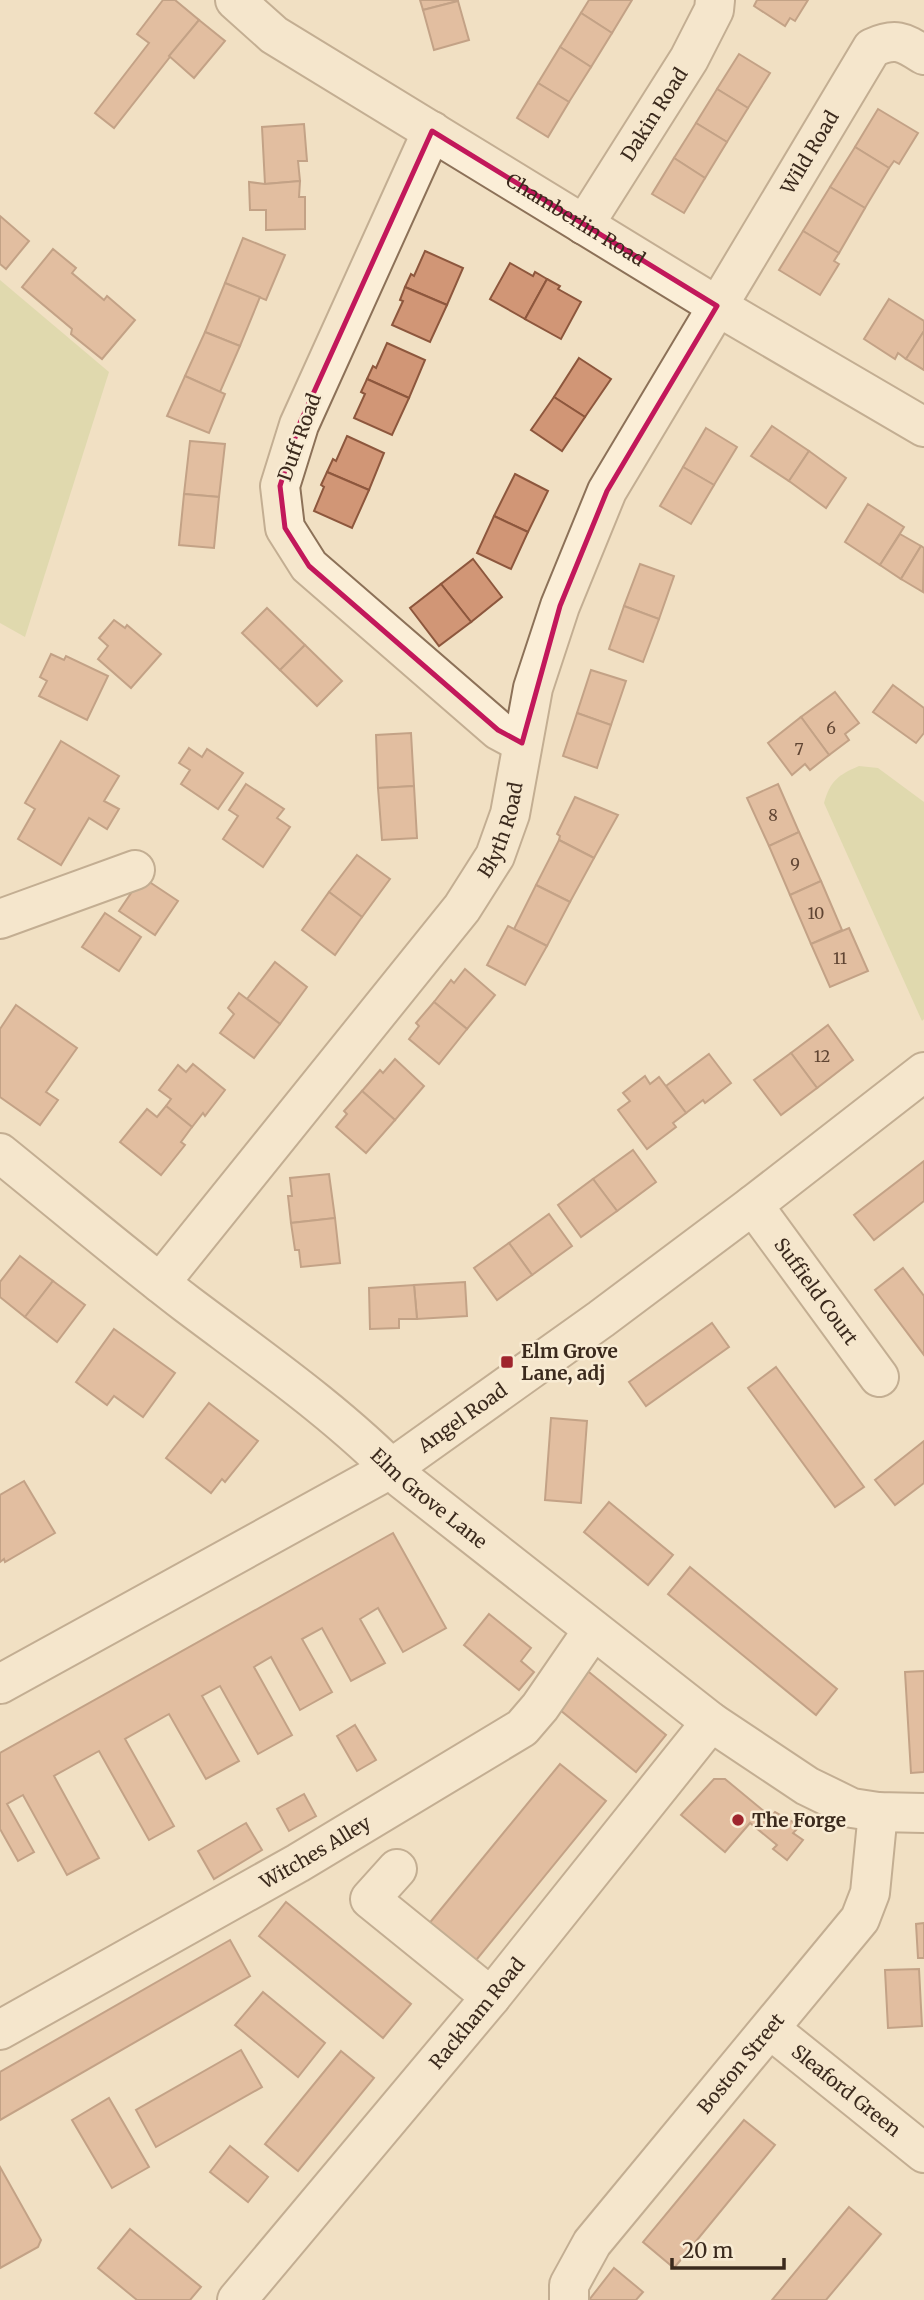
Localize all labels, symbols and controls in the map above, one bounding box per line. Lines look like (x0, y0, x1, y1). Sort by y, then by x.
street label: Dakin Road (616, 63, 693, 166)
street label: Wild Road (775, 106, 844, 199)
street label: Chamberlin Road (502, 168, 650, 271)
street label: Duff Road (272, 390, 326, 484)
house number: 6 (826, 718, 836, 738)
house number: 7 (794, 739, 804, 759)
street label: Blyth Road (473, 780, 528, 882)
house number: 8 (768, 805, 778, 825)
house number: 9 (790, 854, 800, 874)
house number: 10 (808, 903, 824, 923)
house number: 11 (833, 948, 847, 968)
house number: 12 (814, 1046, 830, 1066)
street label: Suffield Court (769, 1233, 864, 1350)
place label: Elm Grove Lane, adj (521, 1339, 618, 1385)
marker: Elm Grove Lane, adj (499, 1354, 515, 1370)
street label: Angel Road (412, 1378, 512, 1458)
street label: Elm Grove Lane (366, 1443, 492, 1554)
place label: The Forge (752, 1808, 846, 1832)
street label: Witches Alley (255, 1810, 375, 1894)
marker: The Forge (730, 1812, 746, 1828)
street label: Rackham Road (424, 1953, 530, 2074)
street label: Boston Street (692, 2008, 789, 2119)
street label: Sleaford Green (787, 2039, 906, 2142)
scale bar (672, 2226, 784, 2270)
text: 20 m (682, 2237, 734, 2264)

